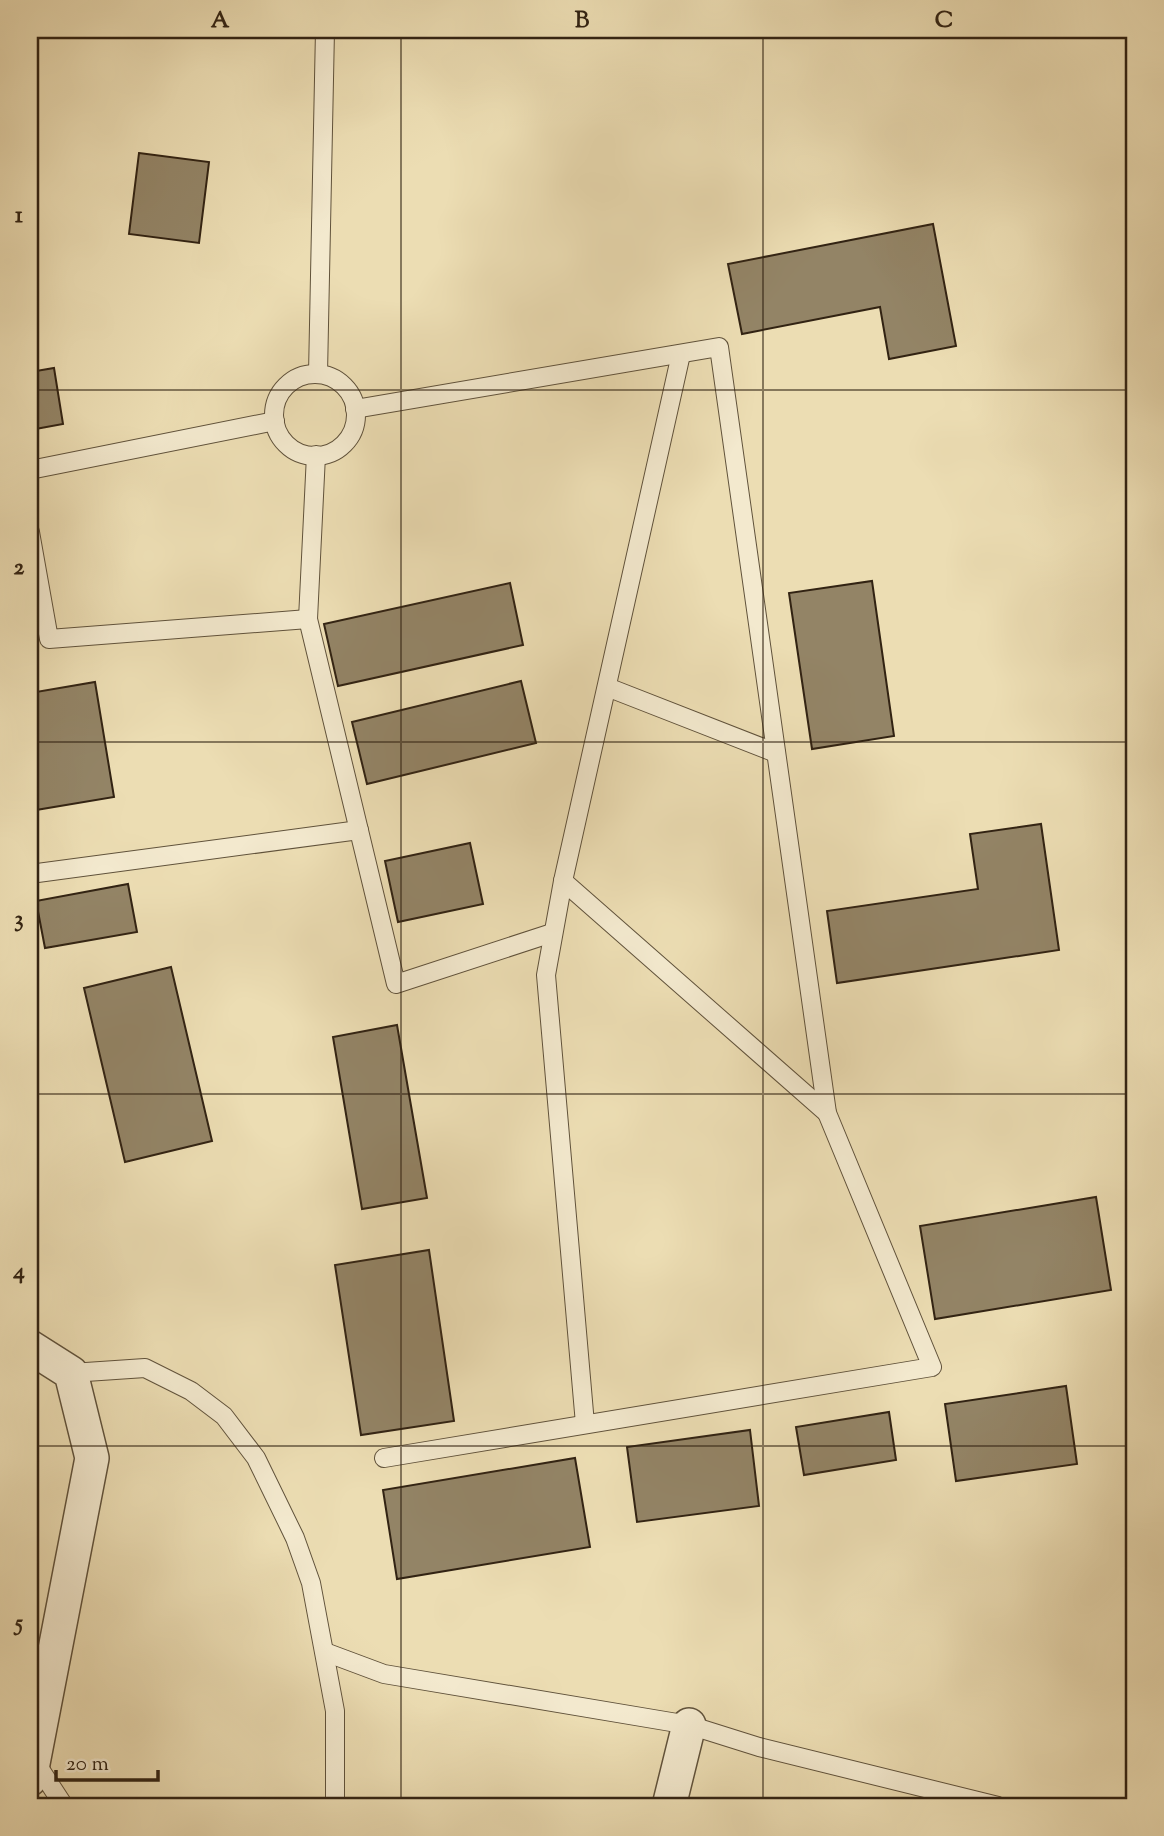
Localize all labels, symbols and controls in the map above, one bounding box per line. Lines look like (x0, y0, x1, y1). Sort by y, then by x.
text: A (211, 5, 230, 38)
text: B (575, 5, 590, 38)
text: C (935, 5, 953, 38)
text: 1 (15, 200, 23, 233)
text: 2 (14, 552, 25, 585)
text: 3 (14, 904, 24, 937)
text: 4 (12, 1256, 25, 1289)
text: 5 (13, 1608, 23, 1641)
scale bar (56, 1738, 158, 1782)
text: 20 m (66, 1750, 109, 1780)

